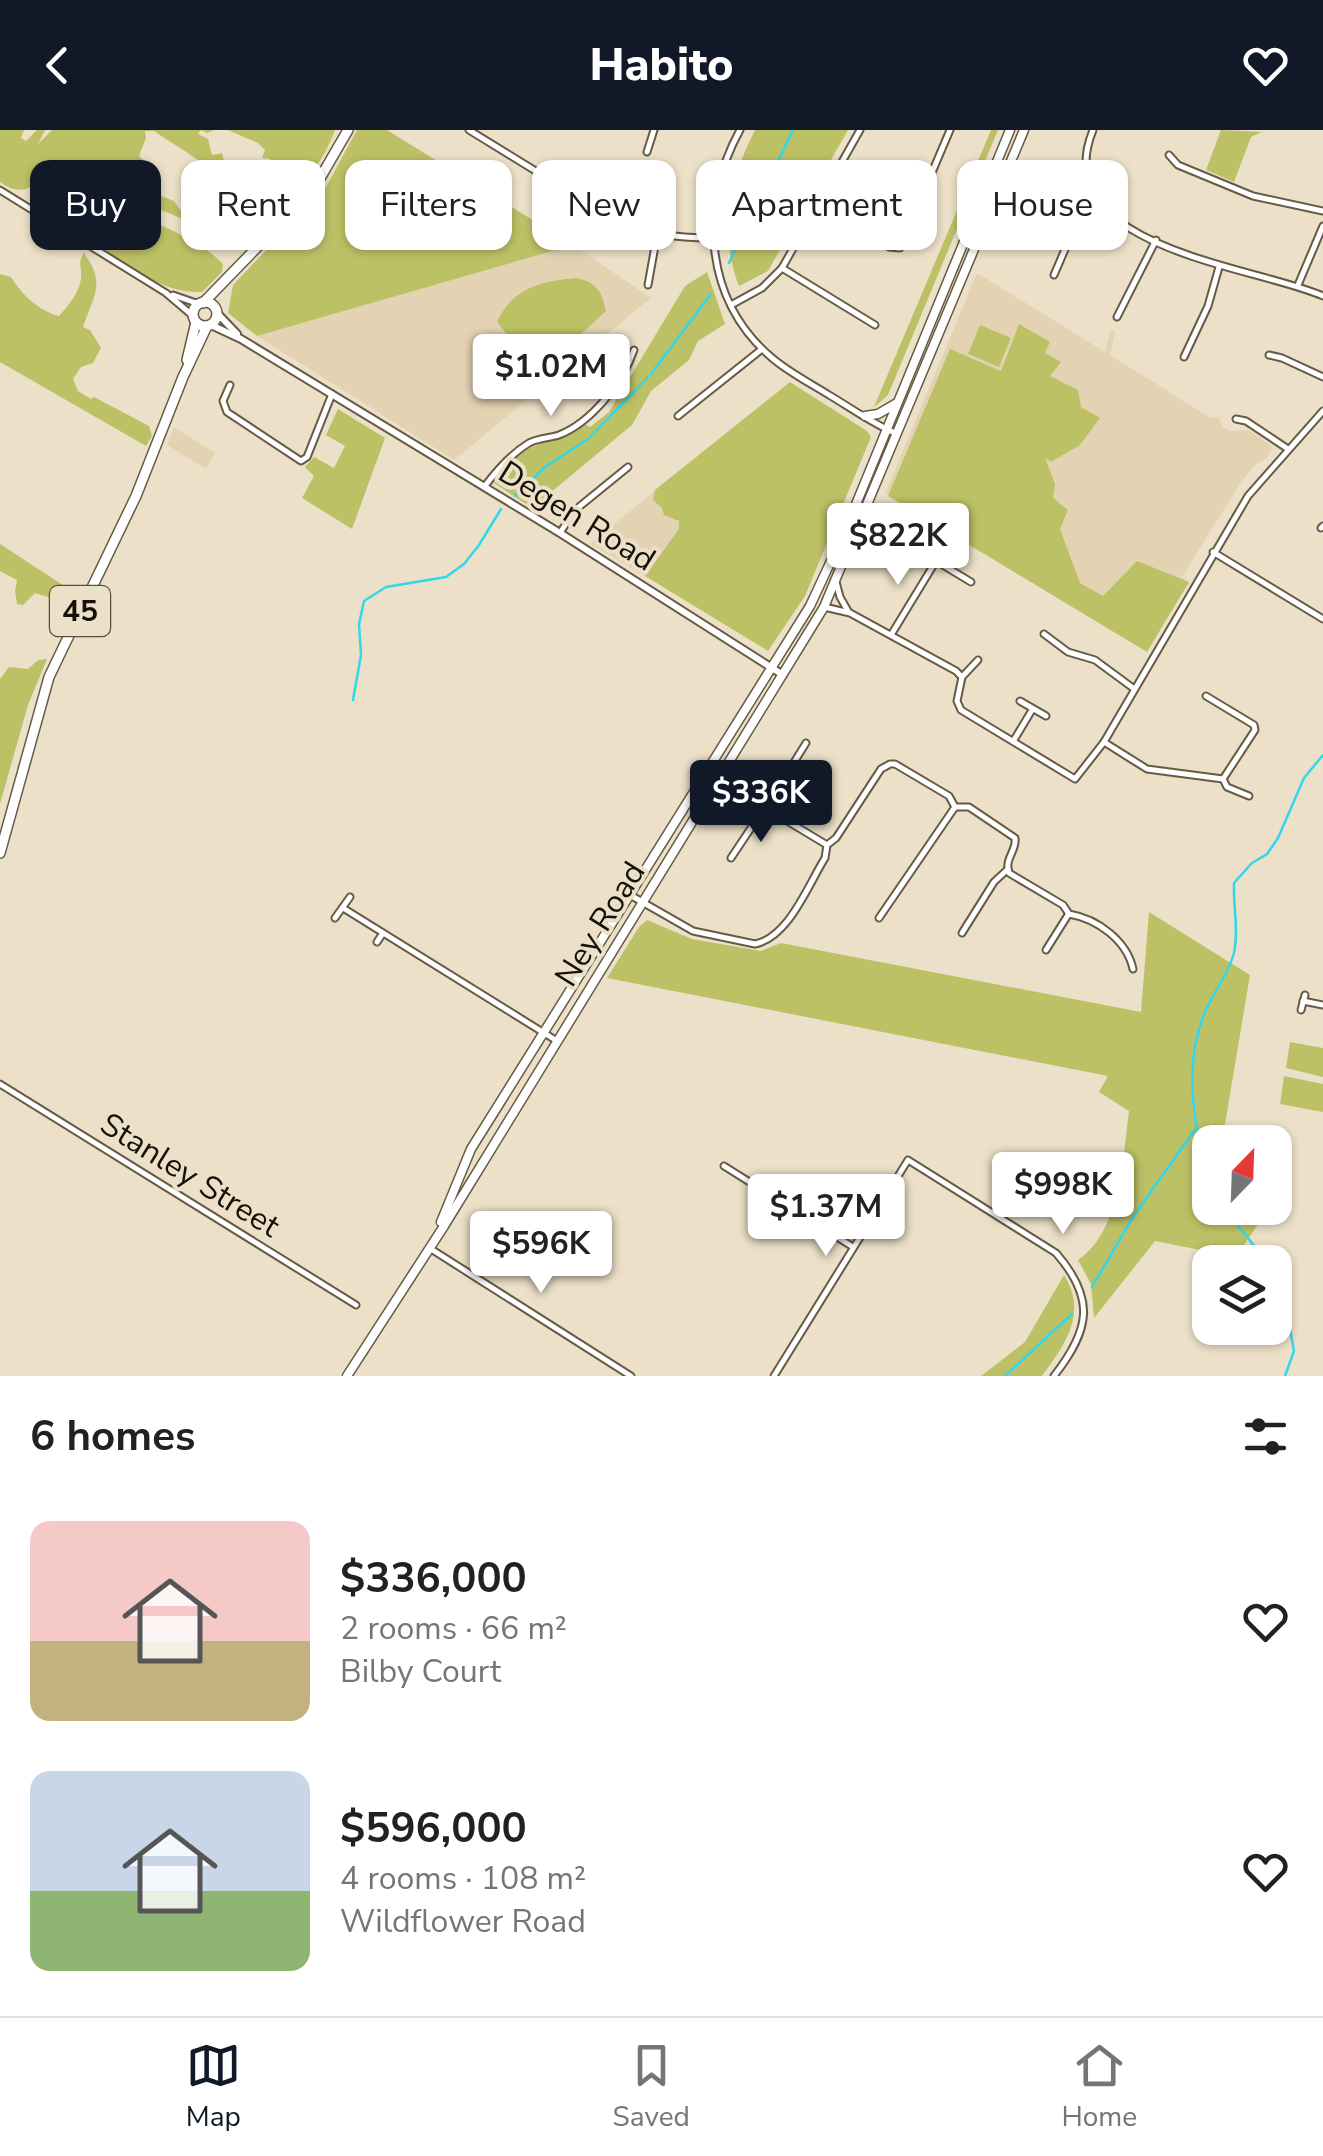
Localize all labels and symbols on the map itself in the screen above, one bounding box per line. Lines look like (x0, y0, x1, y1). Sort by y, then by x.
pin: $1.02M (470, 334, 632, 419)
street label: Degen Road (490, 451, 664, 581)
pin: $822K (828, 503, 968, 588)
road number: 45 (50, 586, 110, 636)
pin: $336K (691, 760, 831, 845)
street label: Ney Road (545, 853, 655, 995)
street label: Stanley Street (92, 1103, 289, 1248)
north arrow (1192, 1125, 1292, 1225)
pin: $998K (993, 1152, 1133, 1237)
pin: $1.37M (745, 1174, 907, 1259)
pin: $596K (471, 1211, 611, 1296)

